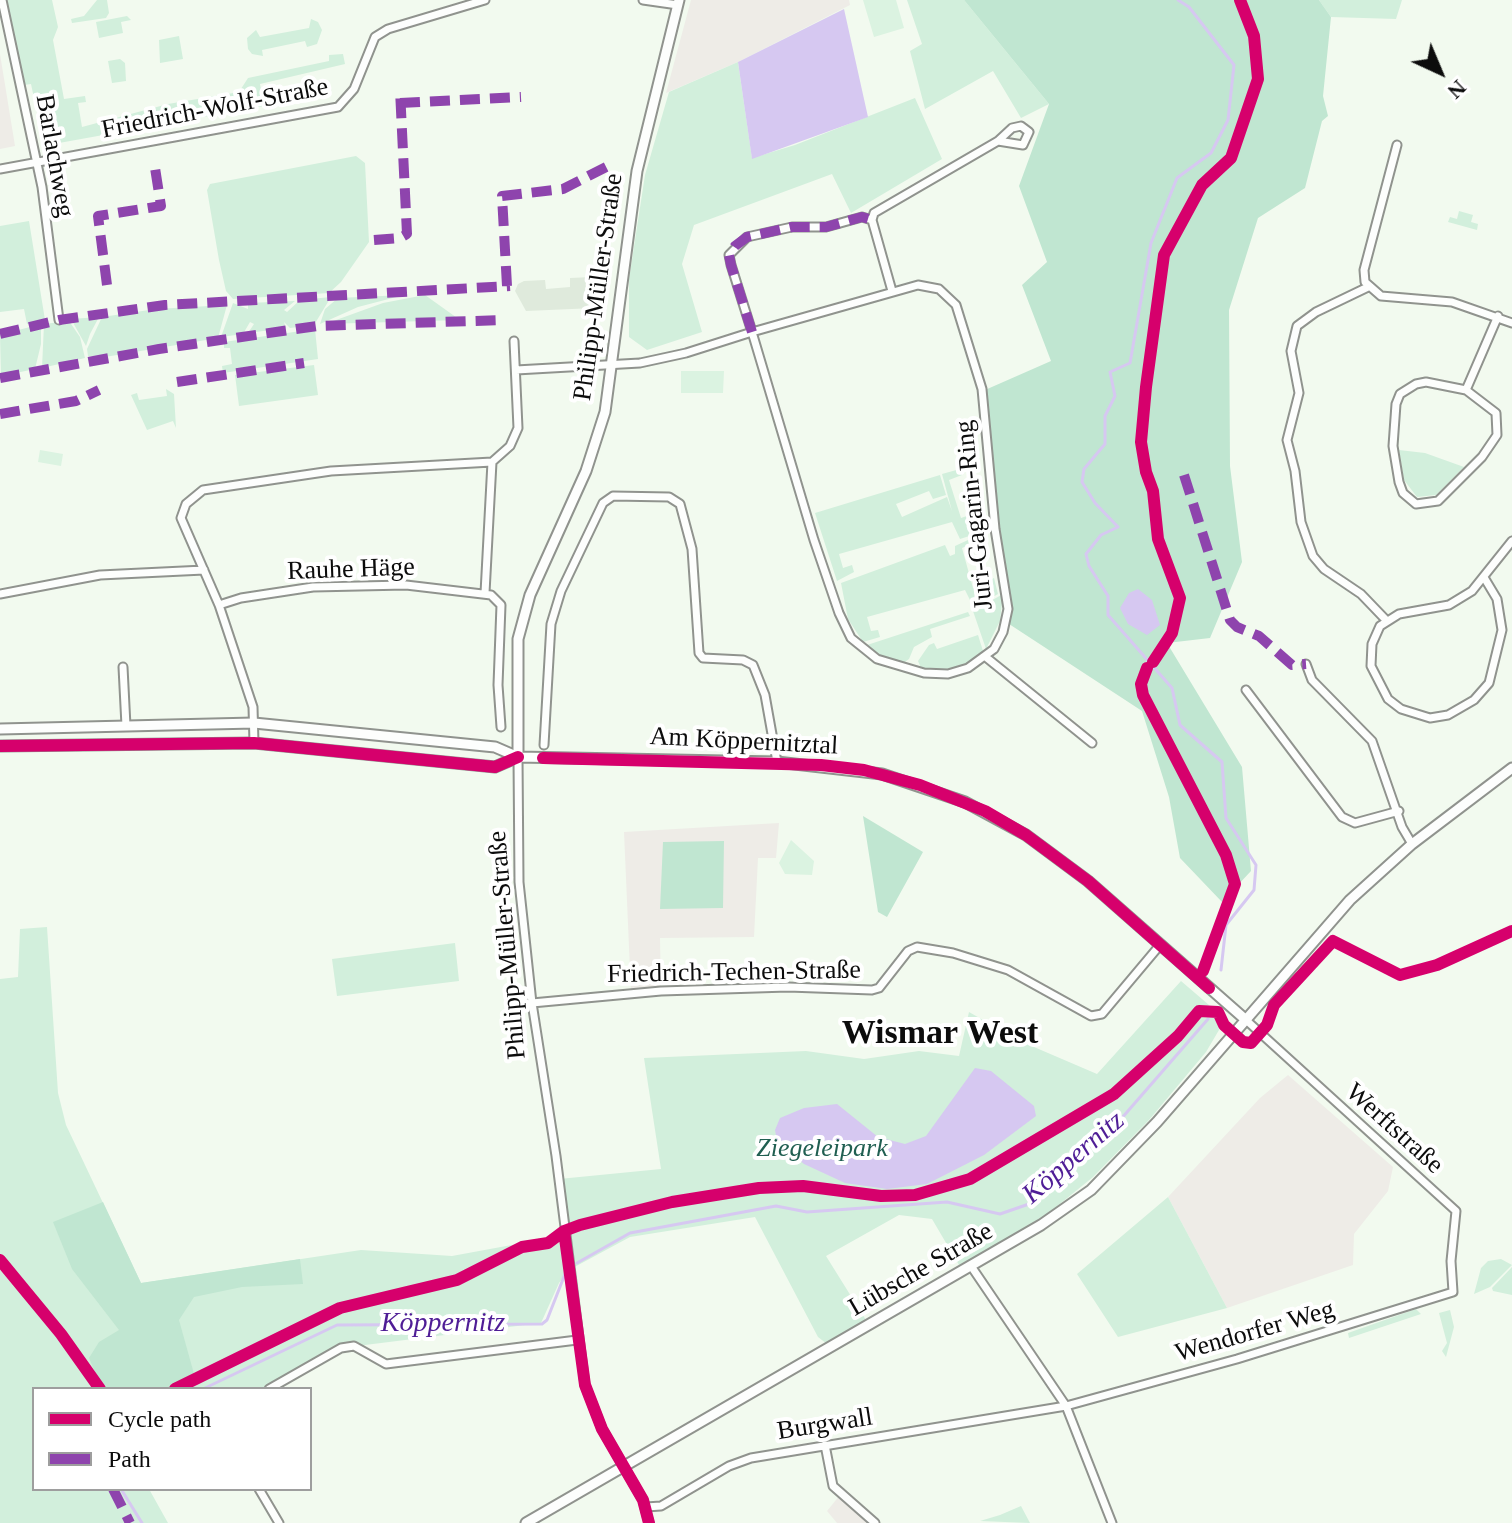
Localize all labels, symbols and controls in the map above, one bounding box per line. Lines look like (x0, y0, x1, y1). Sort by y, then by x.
north arrow (1400, 32, 1480, 112)
street label: Friedrich-Wolf-Straße (99, 72, 331, 146)
text: N (1443, 75, 1471, 104)
street label: Barlachweg (28, 92, 80, 220)
street label: Philipp-Müller-Straße (568, 171, 630, 403)
street label: Juri-Gagarin-Ring (950, 419, 1000, 611)
street label: Rauhe Häge (287, 552, 415, 588)
street label: Am Köppernitztal (649, 721, 839, 763)
street label: Philipp-Müller-Straße (482, 830, 534, 1060)
street label: Friedrich-Techen-Straße (607, 955, 861, 991)
district label: Wismar West (842, 1014, 1038, 1054)
street label: Werftstraße (1339, 1077, 1449, 1181)
water label: Köppernitz (1016, 1104, 1132, 1212)
park label: Ziegeleipark (756, 1133, 888, 1165)
street label: Lübsche Straße (843, 1216, 999, 1324)
street label: Wendorfer Weg (1172, 1294, 1338, 1370)
water label: Köppernitz (381, 1307, 505, 1341)
legend (32, 1387, 312, 1491)
street label: Burgwall (775, 1402, 875, 1448)
text: Cycle path (108, 1406, 211, 1432)
text: Path (108, 1446, 151, 1472)

